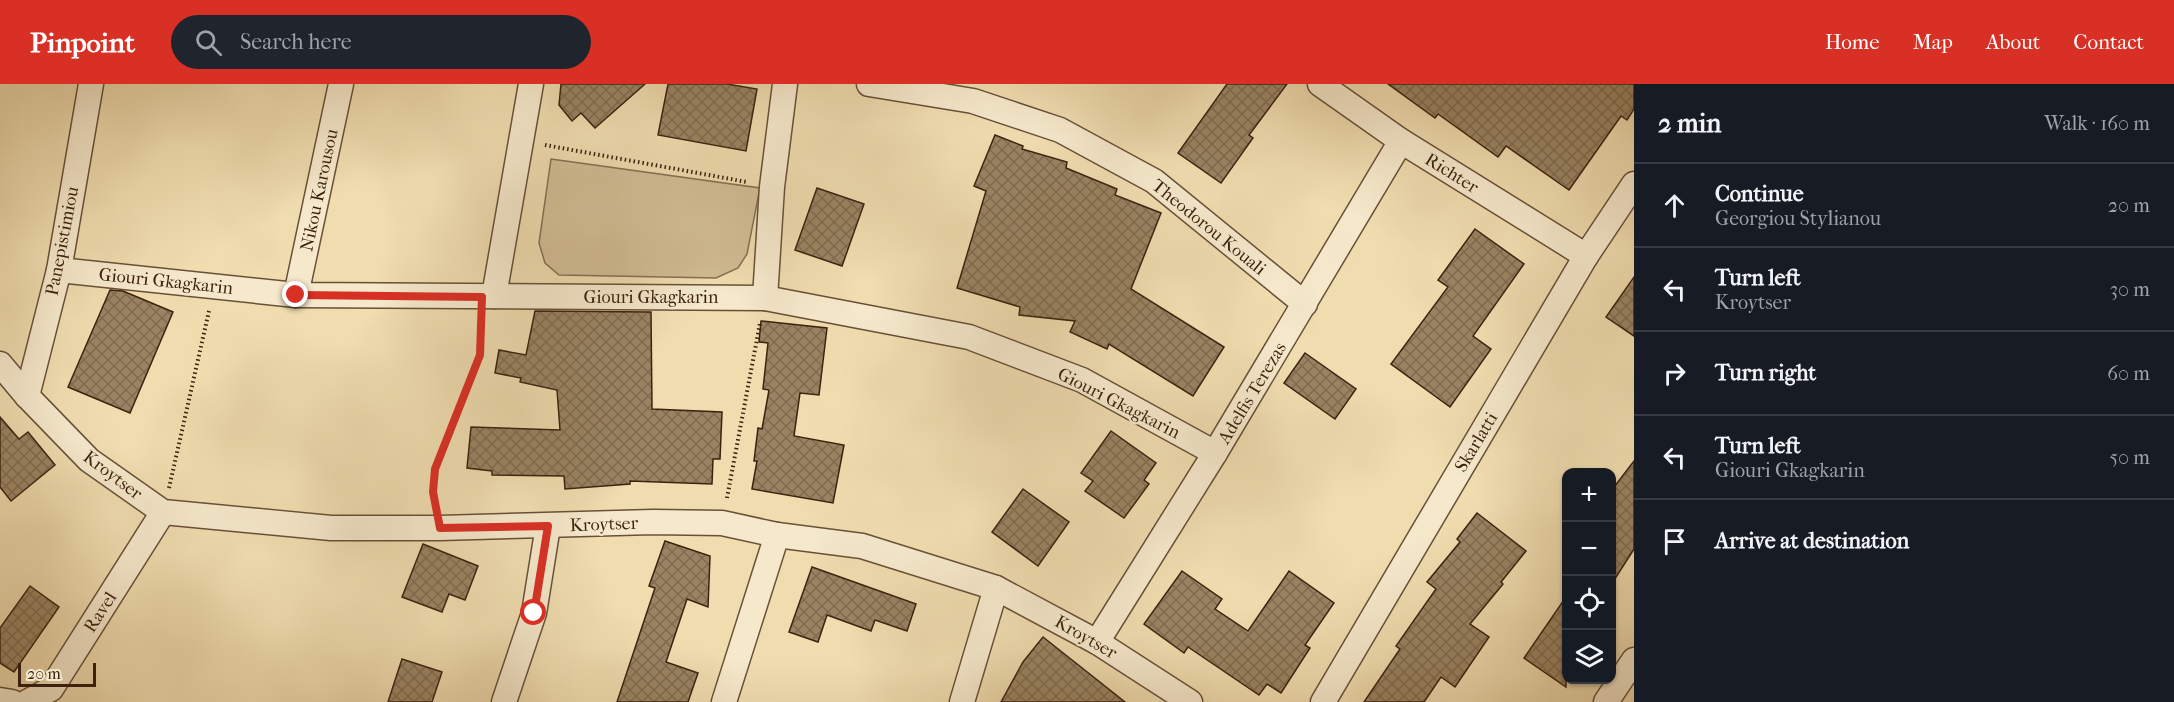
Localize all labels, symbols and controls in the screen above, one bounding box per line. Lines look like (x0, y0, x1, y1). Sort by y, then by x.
search box (171, 15, 591, 69)
text: Pinpoint (30, 26, 135, 59)
icon: search (192, 26, 225, 59)
text: Search here (240, 29, 352, 55)
text: Home (1825, 30, 1880, 54)
text: Map (1913, 30, 1953, 54)
text: About (1986, 30, 2040, 54)
text: Contact (2073, 30, 2144, 54)
text: 2 min (1658, 108, 1721, 139)
text: Walk · 160 m (2044, 112, 2150, 135)
street label: Nikou Karousou (296, 127, 343, 253)
street label: Richter (1421, 149, 1483, 198)
street label: Theodorou Kouali (1147, 175, 1270, 280)
text: Continue (1715, 181, 1804, 207)
street label: Panepistimiou (42, 185, 83, 298)
icon: ahead (1658, 189, 1691, 222)
text: 20 m (2108, 194, 2150, 217)
text: Georgiou Stylianou (1715, 207, 1881, 230)
street label: Giouri Gkagkarin (98, 264, 235, 299)
text: Turn left (1715, 265, 1801, 291)
icon: left (1658, 273, 1691, 306)
text: 30 m (2110, 278, 2150, 301)
route end (282, 281, 308, 307)
street label: Giouri Gkagkarin (584, 287, 719, 308)
text: Kroytser (1715, 291, 1791, 314)
street label: Adelfis Terezas (1213, 338, 1291, 449)
icon: right (1658, 357, 1691, 390)
text: Turn right (1715, 360, 1816, 386)
text: 60 m (2107, 362, 2150, 385)
street label: Giouri Gkagkarin (1054, 363, 1184, 444)
street label: Skarlatti (1450, 408, 1503, 476)
text: Turn left (1715, 433, 1801, 459)
icon: left (1658, 441, 1691, 474)
street label: Kroytser (79, 446, 147, 505)
text: 50 m (2109, 446, 2150, 469)
text: Giouri Gkagkarin (1715, 459, 1865, 482)
map controls (1562, 468, 1616, 684)
button: + (1562, 468, 1616, 522)
street label: Kroytser (569, 513, 639, 536)
button: − (1562, 522, 1616, 576)
icon: arrive (1658, 525, 1691, 558)
text: Arrive at destination (1715, 528, 1909, 554)
button: locate (1562, 576, 1616, 630)
street label: Ravel (80, 588, 121, 636)
route start (520, 599, 546, 625)
street label: Kroytser (1051, 611, 1121, 664)
button: layers (1562, 630, 1616, 684)
scale bar (18, 660, 96, 688)
text: 20 m (27, 664, 61, 683)

